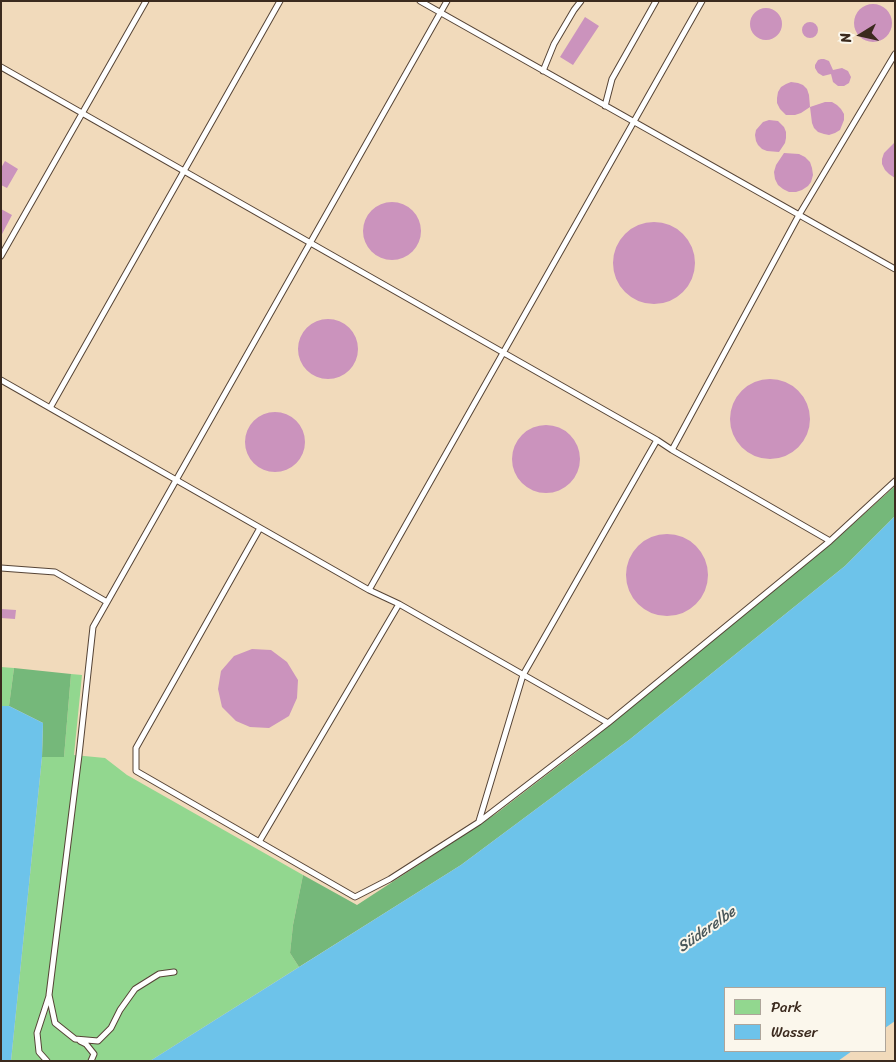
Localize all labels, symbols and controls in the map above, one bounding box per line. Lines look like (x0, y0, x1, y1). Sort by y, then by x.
north arrow (836, 10, 886, 60)
text: N (833, 31, 859, 45)
water label: Süderelbe (675, 904, 739, 956)
legend (724, 987, 886, 1052)
text: Park (771, 994, 802, 1020)
text: Wasser (771, 1019, 818, 1045)

